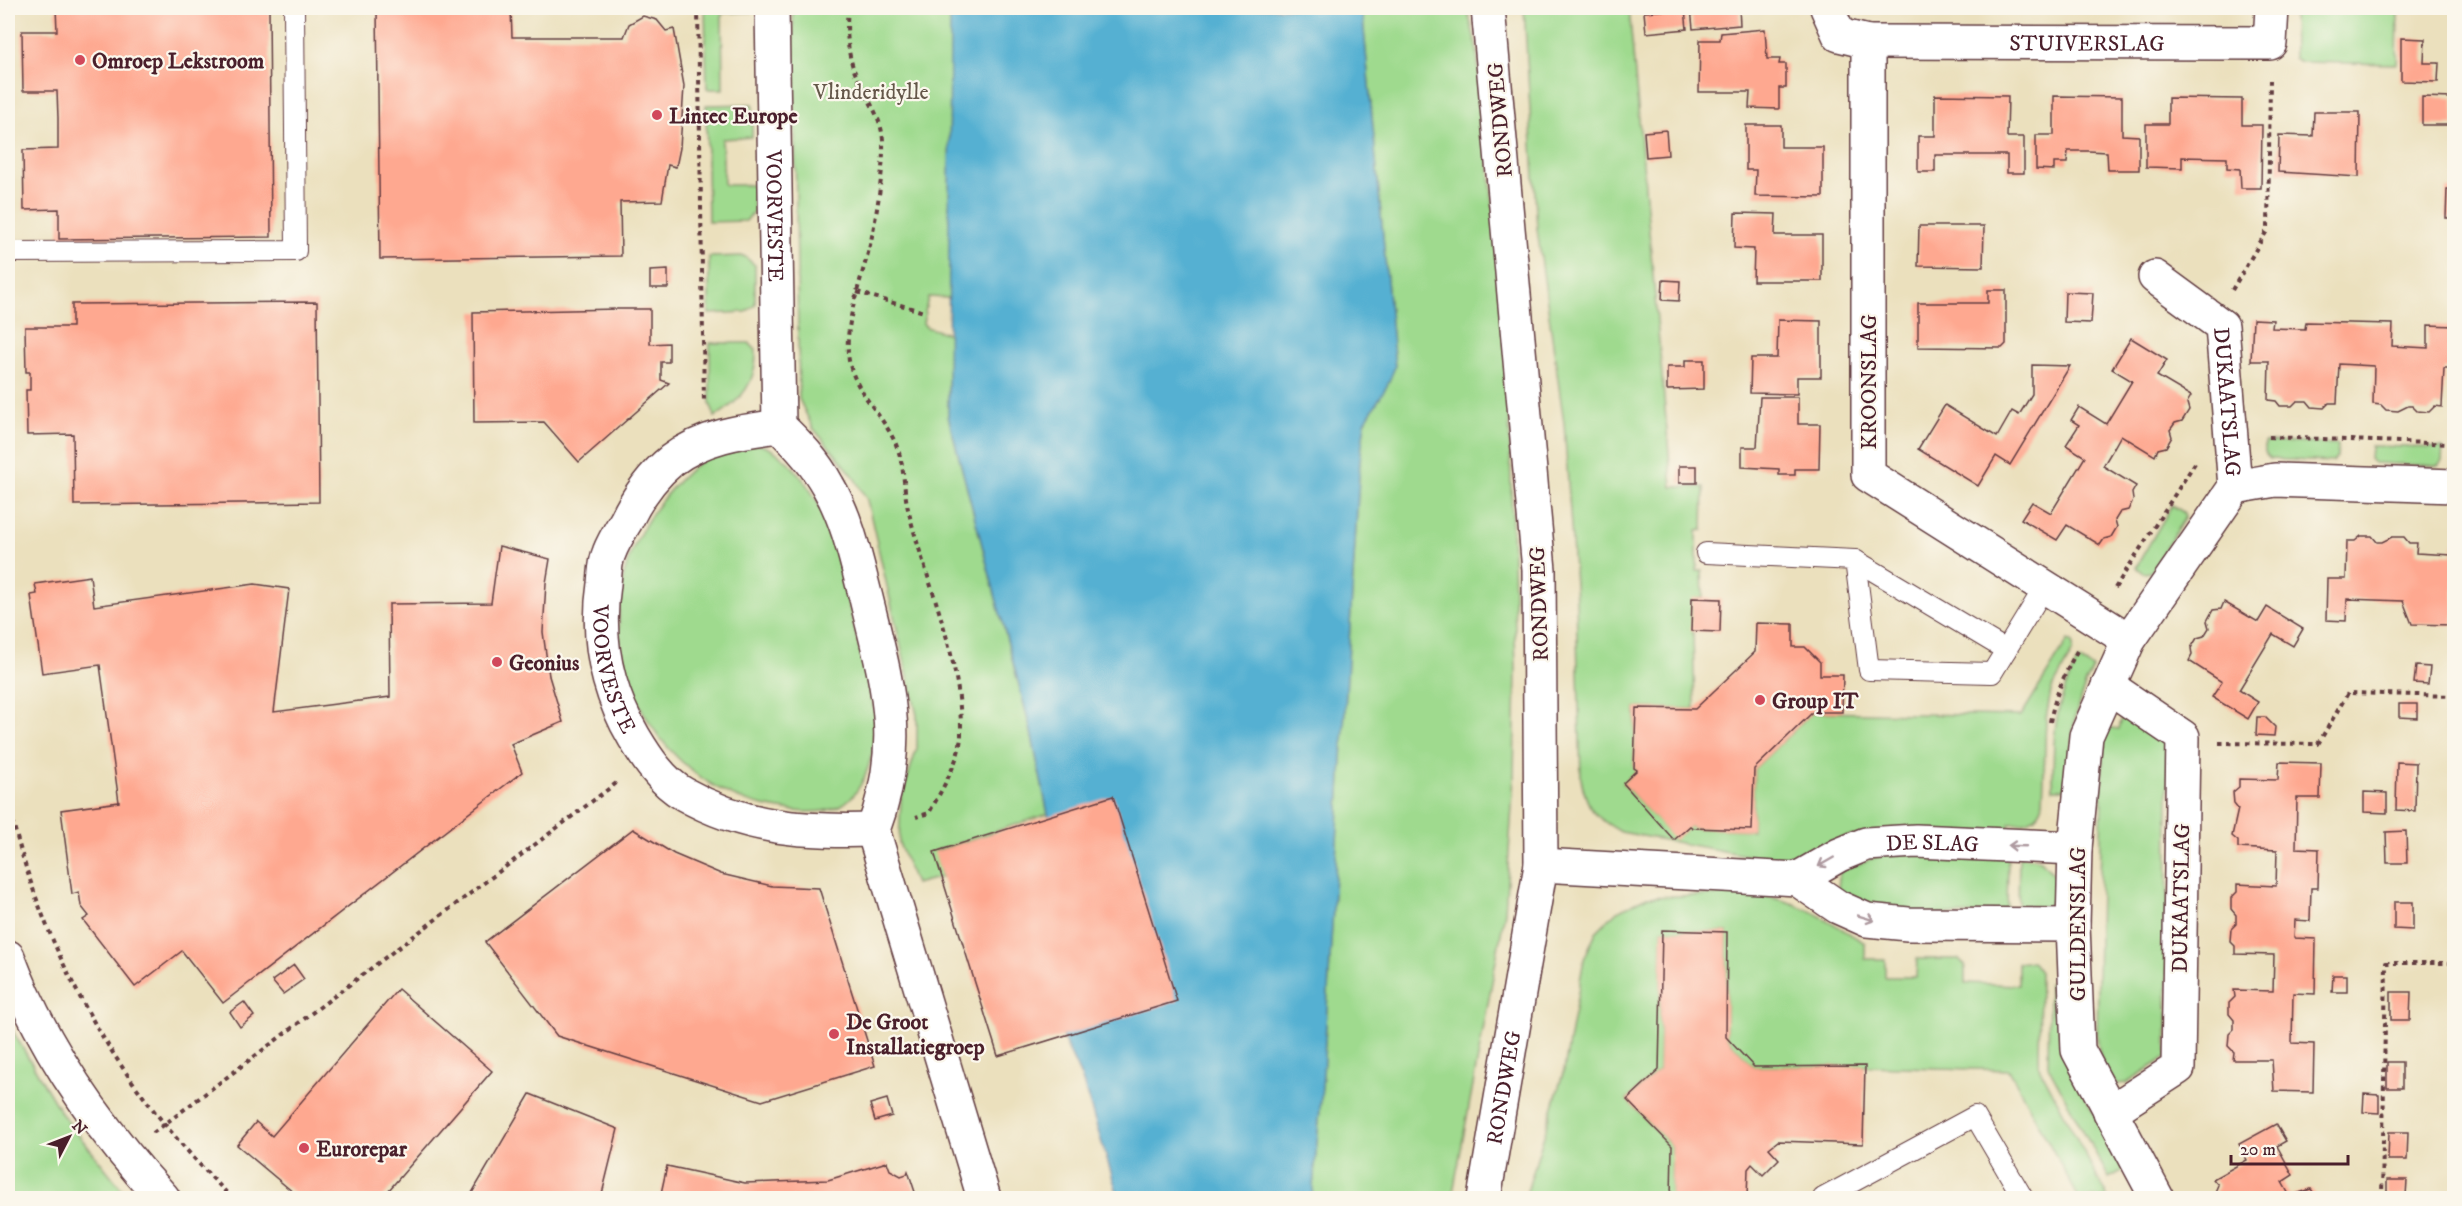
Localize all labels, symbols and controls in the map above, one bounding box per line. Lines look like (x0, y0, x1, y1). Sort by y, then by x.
street label: STUIVERSLAG (2009, 30, 2165, 58)
place label: Omroep Lekstroom (92, 48, 265, 75)
marker: Omroep Lekstroom (73, 53, 87, 67)
street label: RONDWEG (1482, 61, 1519, 178)
park label: Vlinderidylle (812, 79, 929, 106)
place label: Lintec Europe (669, 103, 798, 130)
marker: Lintec Europe (650, 108, 664, 122)
street label: VOORVESTE (759, 149, 789, 282)
street label: KROONSLAG (1856, 314, 1883, 450)
street label: DUKAATSLAG (2207, 326, 2246, 478)
street label: RONDWEG (1524, 546, 1555, 662)
street label: VOORVESTE (586, 603, 641, 738)
place label: Geonius (509, 650, 580, 677)
marker: Geonius (490, 655, 504, 669)
place label: Group IT (1772, 688, 1859, 715)
marker: Group IT (1753, 693, 1767, 707)
street label: DUKAATSLAG (2167, 823, 2196, 973)
street label: DE SLAG (1885, 829, 1980, 859)
one-way arrow (2007, 840, 2027, 851)
street label: GULDENSLAG (2065, 847, 2092, 1001)
one-way arrow (1818, 856, 1835, 868)
one-way arrow (1856, 913, 1875, 924)
place label: De Groot Installatiegroep (846, 1009, 984, 1061)
marker: De Groot Installatiegroep (827, 1027, 841, 1041)
street label: RONDWEG (1481, 1029, 1527, 1147)
north arrow (39, 1107, 99, 1167)
text: N (68, 1116, 91, 1139)
scale bar (2231, 1128, 2348, 1166)
place label: Eurorepar (316, 1136, 408, 1163)
text: 20 m (2240, 1139, 2276, 1161)
marker: Eurorepar (297, 1141, 311, 1155)

